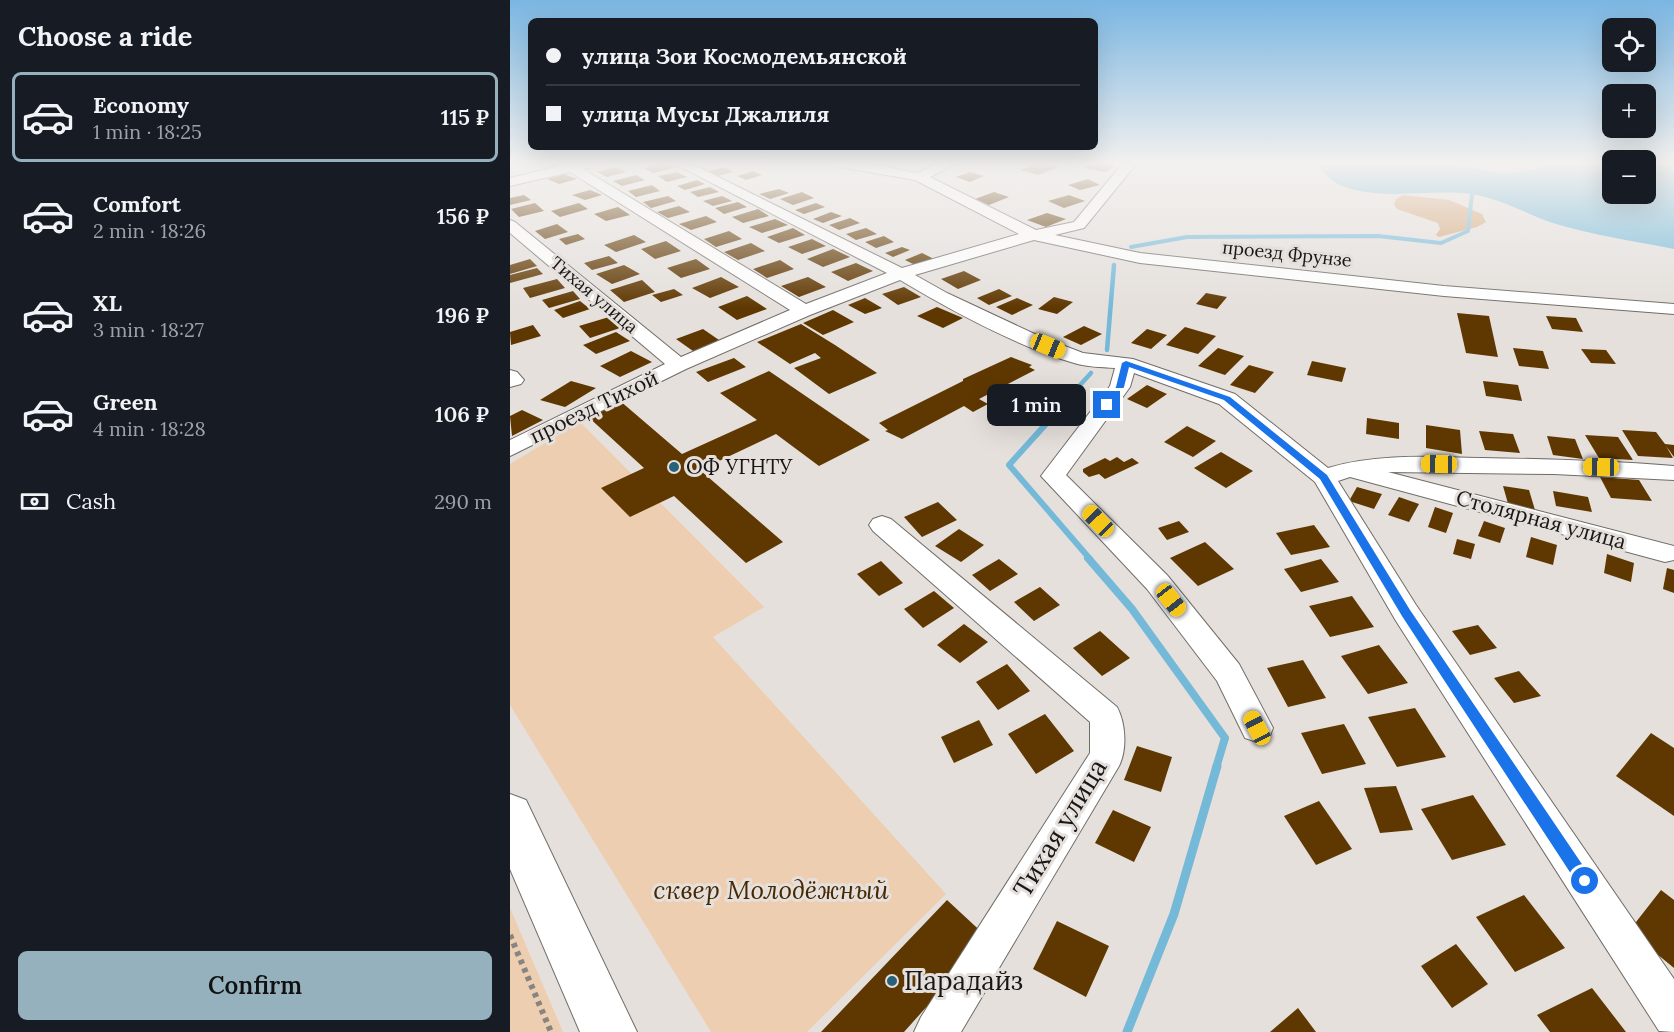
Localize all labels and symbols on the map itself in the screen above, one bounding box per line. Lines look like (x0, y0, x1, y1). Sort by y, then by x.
street label: проезд Фрунзе (1221, 235, 1353, 272)
street label: Тихая улица (546, 251, 643, 338)
car (1028, 331, 1068, 361)
street label: проезд Тихой (525, 364, 662, 449)
callout: 1 min (987, 384, 1086, 426)
route end (1093, 391, 1120, 418)
place label: ОФ УГНТУ (686, 453, 794, 480)
car (1421, 455, 1457, 473)
car (1583, 458, 1619, 476)
marker: ОФ УГНТУ (667, 460, 681, 474)
street label: Столярная улица (1453, 484, 1629, 555)
car (1079, 502, 1117, 540)
car (1153, 580, 1189, 620)
car (1241, 708, 1273, 748)
street label: Тихая улица (1005, 753, 1114, 903)
route start (1571, 867, 1598, 894)
park label: сквер Молодёжный (653, 873, 889, 906)
place label: Парадайз (904, 964, 1023, 997)
marker: Парадайз (885, 974, 899, 988)

